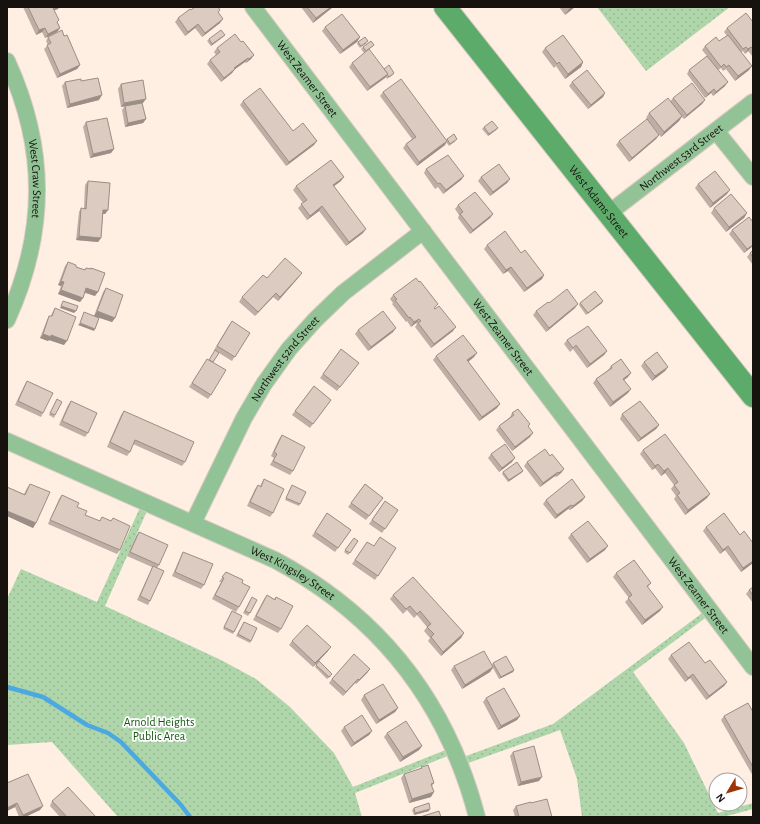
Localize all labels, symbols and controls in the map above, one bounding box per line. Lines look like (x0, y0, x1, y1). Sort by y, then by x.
street label: West Zeamer Street (275, 38, 340, 119)
street label: Northwest 53rd Street (637, 122, 725, 193)
street label: West Craw Street (26, 138, 43, 219)
street label: West Adams Street (567, 163, 631, 240)
street label: West Zeamer Street (470, 297, 536, 378)
street label: Northwest 52nd Street (249, 313, 322, 404)
street label: West Kingsley Street (249, 544, 338, 602)
street label: West Zeamer Street (666, 555, 731, 636)
park label: Arnold Heights Public Area (124, 716, 194, 742)
north arrow (708, 772, 748, 812)
text: N (714, 791, 727, 804)

